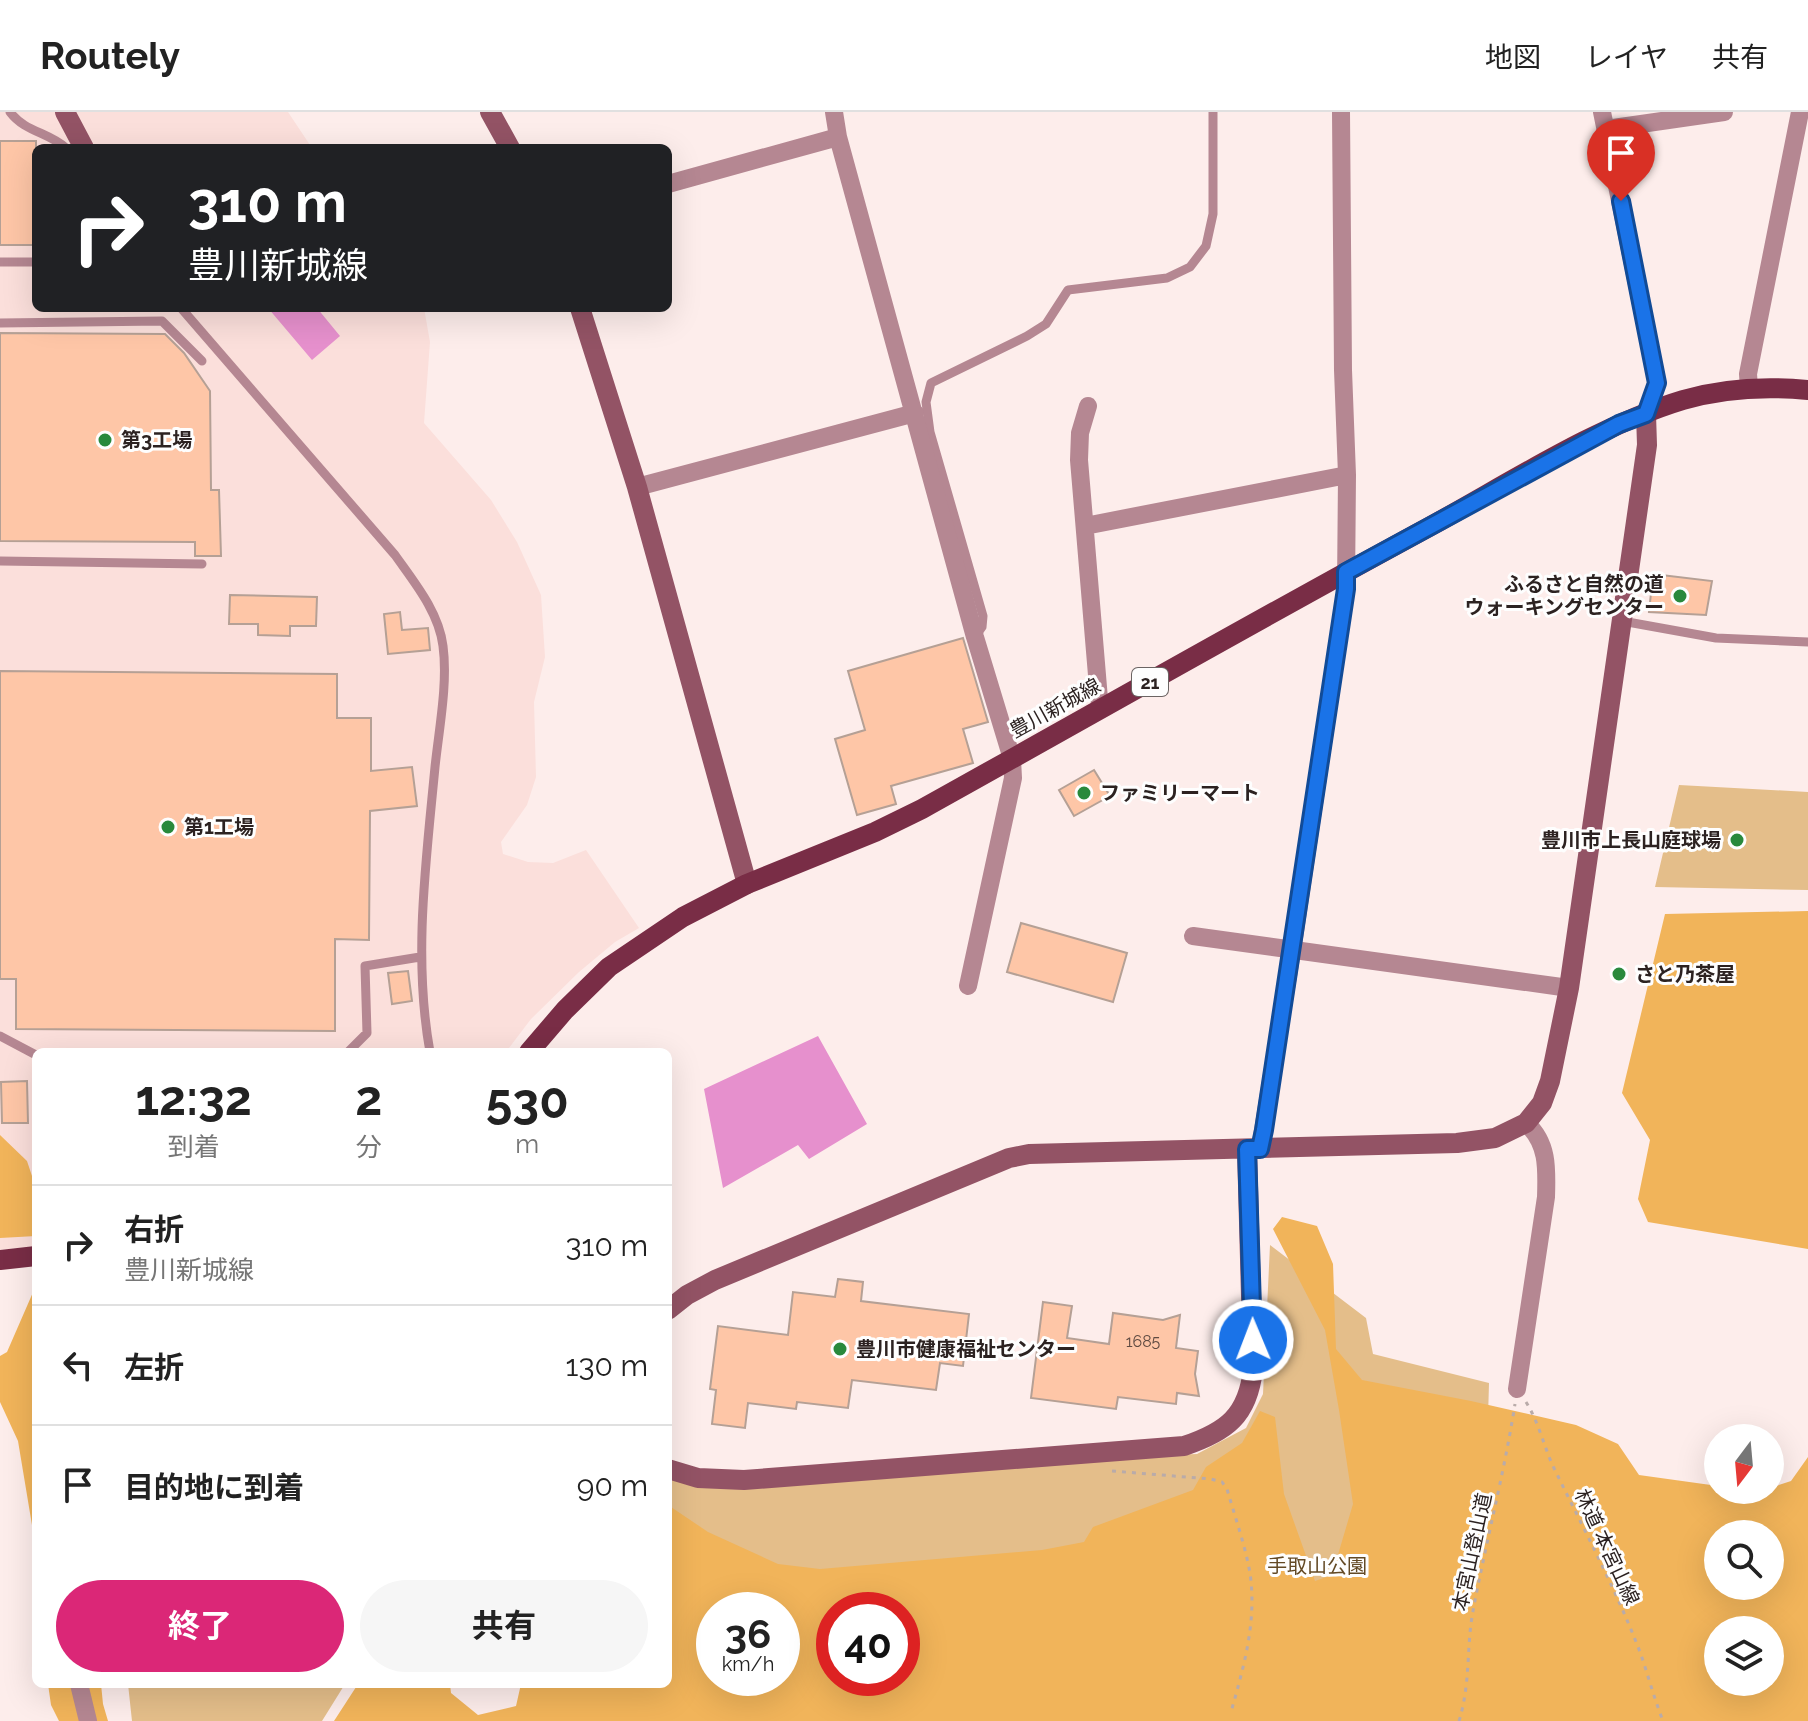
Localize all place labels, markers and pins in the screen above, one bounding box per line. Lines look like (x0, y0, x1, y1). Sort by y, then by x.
pin (1587, 119, 1655, 201)
place label: 第3工場 (121, 428, 192, 452)
marker: 第3工場 (96, 431, 114, 449)
place label: ふるさと自然の道 ウォーキングセンター (1465, 572, 1664, 619)
marker: ふるさと自然の道 ウォーキングセンター (1671, 587, 1689, 605)
place label: ファミリーマート (1100, 781, 1260, 805)
marker: ファミリーマート (1075, 784, 1093, 802)
place label: 第1工場 (184, 815, 254, 839)
marker: 第1工場 (159, 818, 177, 836)
place label: 豊川市上長山庭球場 (1541, 828, 1721, 852)
marker: 豊川市上長山庭球場 (1728, 831, 1746, 849)
place label: さと乃茶屋 (1635, 962, 1735, 986)
marker: さと乃茶屋 (1610, 965, 1628, 983)
place label: 豊川市健康福祉センター (856, 1337, 1076, 1361)
marker: 豊川市健康福祉センター (831, 1340, 849, 1358)

